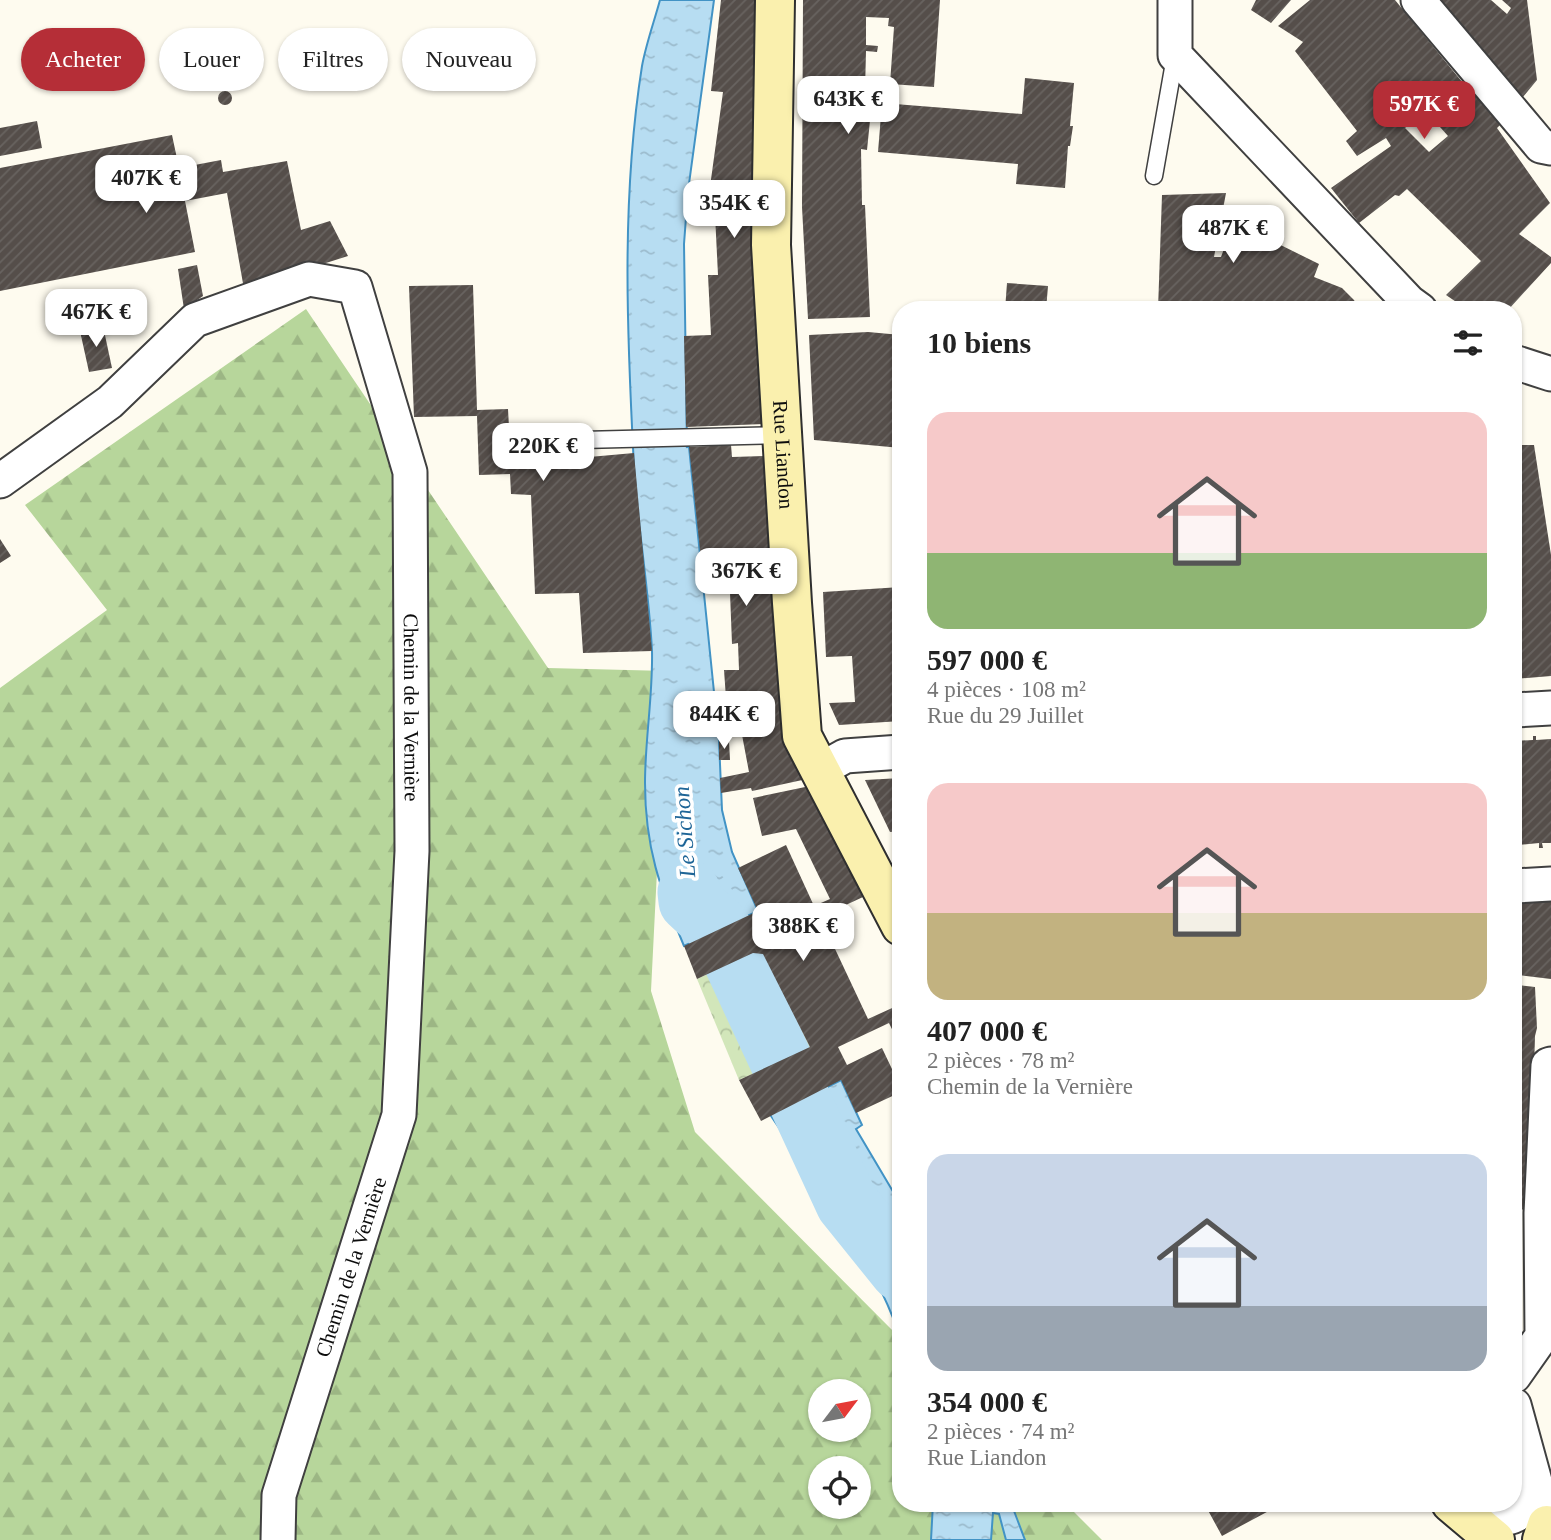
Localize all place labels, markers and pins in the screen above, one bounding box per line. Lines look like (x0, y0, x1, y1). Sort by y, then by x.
pin: 643K € (791, 76, 905, 136)
pin: 597K € (1367, 82, 1481, 141)
pin: 407K € (89, 156, 203, 215)
pin: 354K € (677, 180, 791, 240)
pin: 487K € (1176, 205, 1290, 265)
pin: 467K € (39, 290, 153, 349)
pin: 220K € (486, 424, 600, 483)
pin: 367K € (689, 548, 803, 608)
pin: 844K € (667, 692, 781, 751)
pin: 388K € (746, 904, 860, 963)

